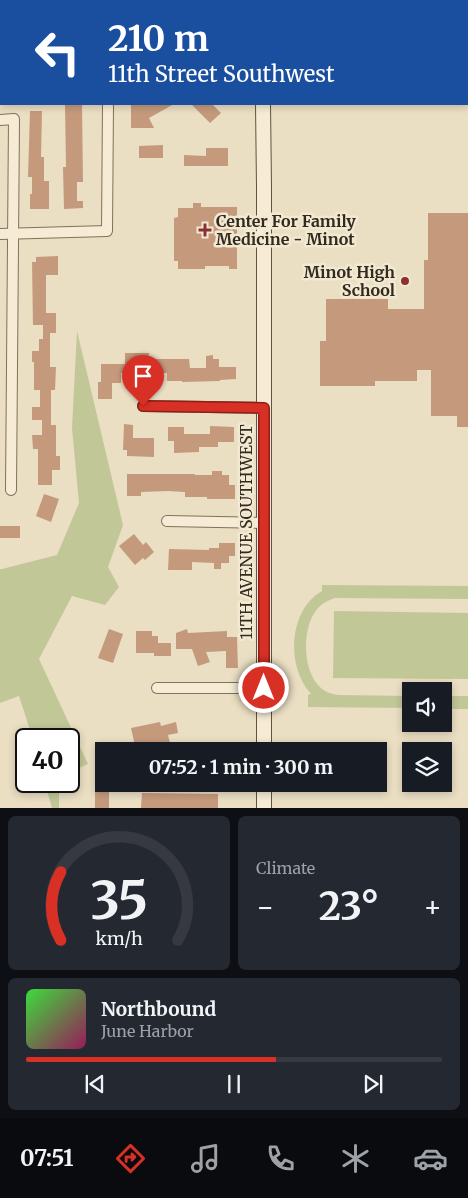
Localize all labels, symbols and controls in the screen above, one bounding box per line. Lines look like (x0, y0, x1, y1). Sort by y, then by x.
text: 210 m (108, 17, 209, 61)
icon: left (25, 20, 90, 85)
text: 11th Street Southwest (108, 60, 335, 88)
place label: Center For Family Medicine - Minot (216, 211, 356, 249)
marker: Center For Family Medicine - Minot (198, 223, 212, 237)
place label: Minot High School (304, 262, 395, 300)
marker: Minot High School (399, 275, 411, 287)
pin (122, 355, 164, 406)
icon: arrive (129, 362, 157, 390)
street label: 11TH AVENUE SOUTHWEST (236, 424, 256, 640)
position arrow (237, 661, 289, 713)
map controls (402, 682, 452, 792)
button: sound (402, 682, 452, 732)
speed limit sign: 40 (15, 728, 80, 793)
button: layers (402, 742, 452, 792)
text: 07:52 · 1 min · 300 m (149, 755, 333, 779)
text: Climate (256, 858, 315, 878)
text: 35 (90, 868, 148, 933)
text: 23° (319, 883, 379, 930)
text: − (256, 889, 275, 925)
text: + (423, 889, 442, 925)
text: km/h (95, 927, 143, 950)
text: Northbound (101, 997, 216, 1021)
text: June Harbor (101, 1021, 194, 1041)
icon: previous (81, 1070, 109, 1098)
icon: pause (220, 1070, 248, 1098)
icon: next (359, 1070, 387, 1098)
icon: directions (113, 1141, 148, 1176)
icon: music (188, 1141, 223, 1176)
icon: phone (263, 1141, 298, 1176)
icon: climate (338, 1141, 373, 1176)
icon: car (413, 1141, 448, 1176)
text: 07:51 (20, 1144, 73, 1172)

